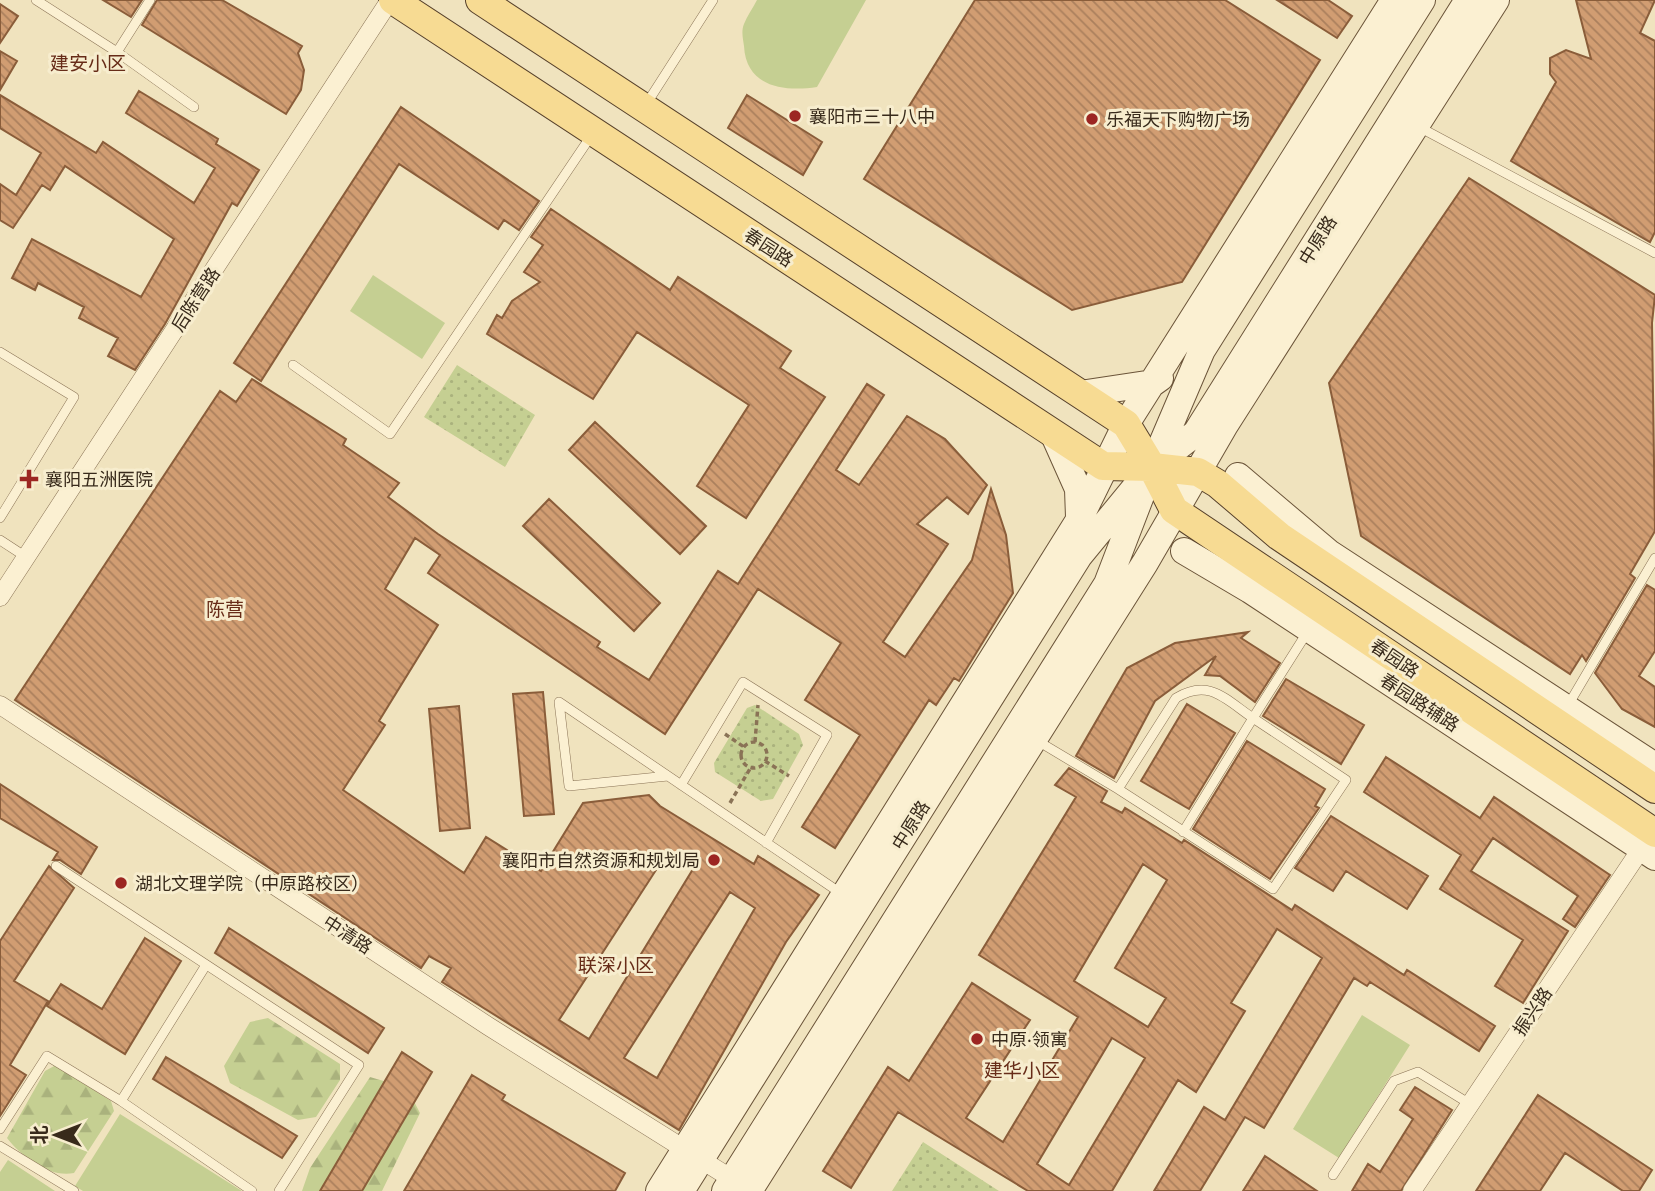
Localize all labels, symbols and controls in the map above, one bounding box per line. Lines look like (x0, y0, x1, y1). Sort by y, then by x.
district label: 建安小区 (50, 49, 126, 75)
place label: 襄阳市三十八中 (809, 104, 935, 128)
place label: 乐福天下购物广场 (1106, 107, 1250, 131)
marker: 襄阳市三十八中 (787, 108, 803, 124)
marker: 乐福天下购物广场 (1084, 111, 1100, 127)
street label: 中原路 (1293, 211, 1341, 269)
street label: 春园路 (740, 222, 798, 272)
street label: 后陈营路 (165, 262, 225, 336)
place label: 襄阳五洲医院 (45, 467, 153, 491)
marker: 襄阳五洲医院 (19, 469, 39, 489)
district label: 陈营 (206, 595, 244, 621)
street label: 春园路 (1366, 633, 1424, 683)
street label: 春园路辅路 (1376, 667, 1464, 737)
street label: 中原路 (886, 796, 934, 854)
place label: 襄阳市自然资源和规划局 (502, 848, 700, 872)
marker: 襄阳市自然资源和规划局 (706, 852, 722, 868)
place label: 湖北文理学院（中原路校区） (135, 871, 369, 895)
marker: 湖北文理学院（中原路校区） (113, 875, 129, 891)
street label: 中清路 (319, 909, 377, 959)
district label: 联深小区 (578, 951, 654, 977)
street label: 振兴路 (1507, 982, 1557, 1040)
place label: 中原·领寓 (991, 1027, 1068, 1051)
marker: 中原·领寓 (969, 1031, 985, 1047)
district label: 建华小区 (984, 1056, 1060, 1082)
north arrow (21, 1100, 91, 1170)
text: 北 (25, 1125, 51, 1145)

